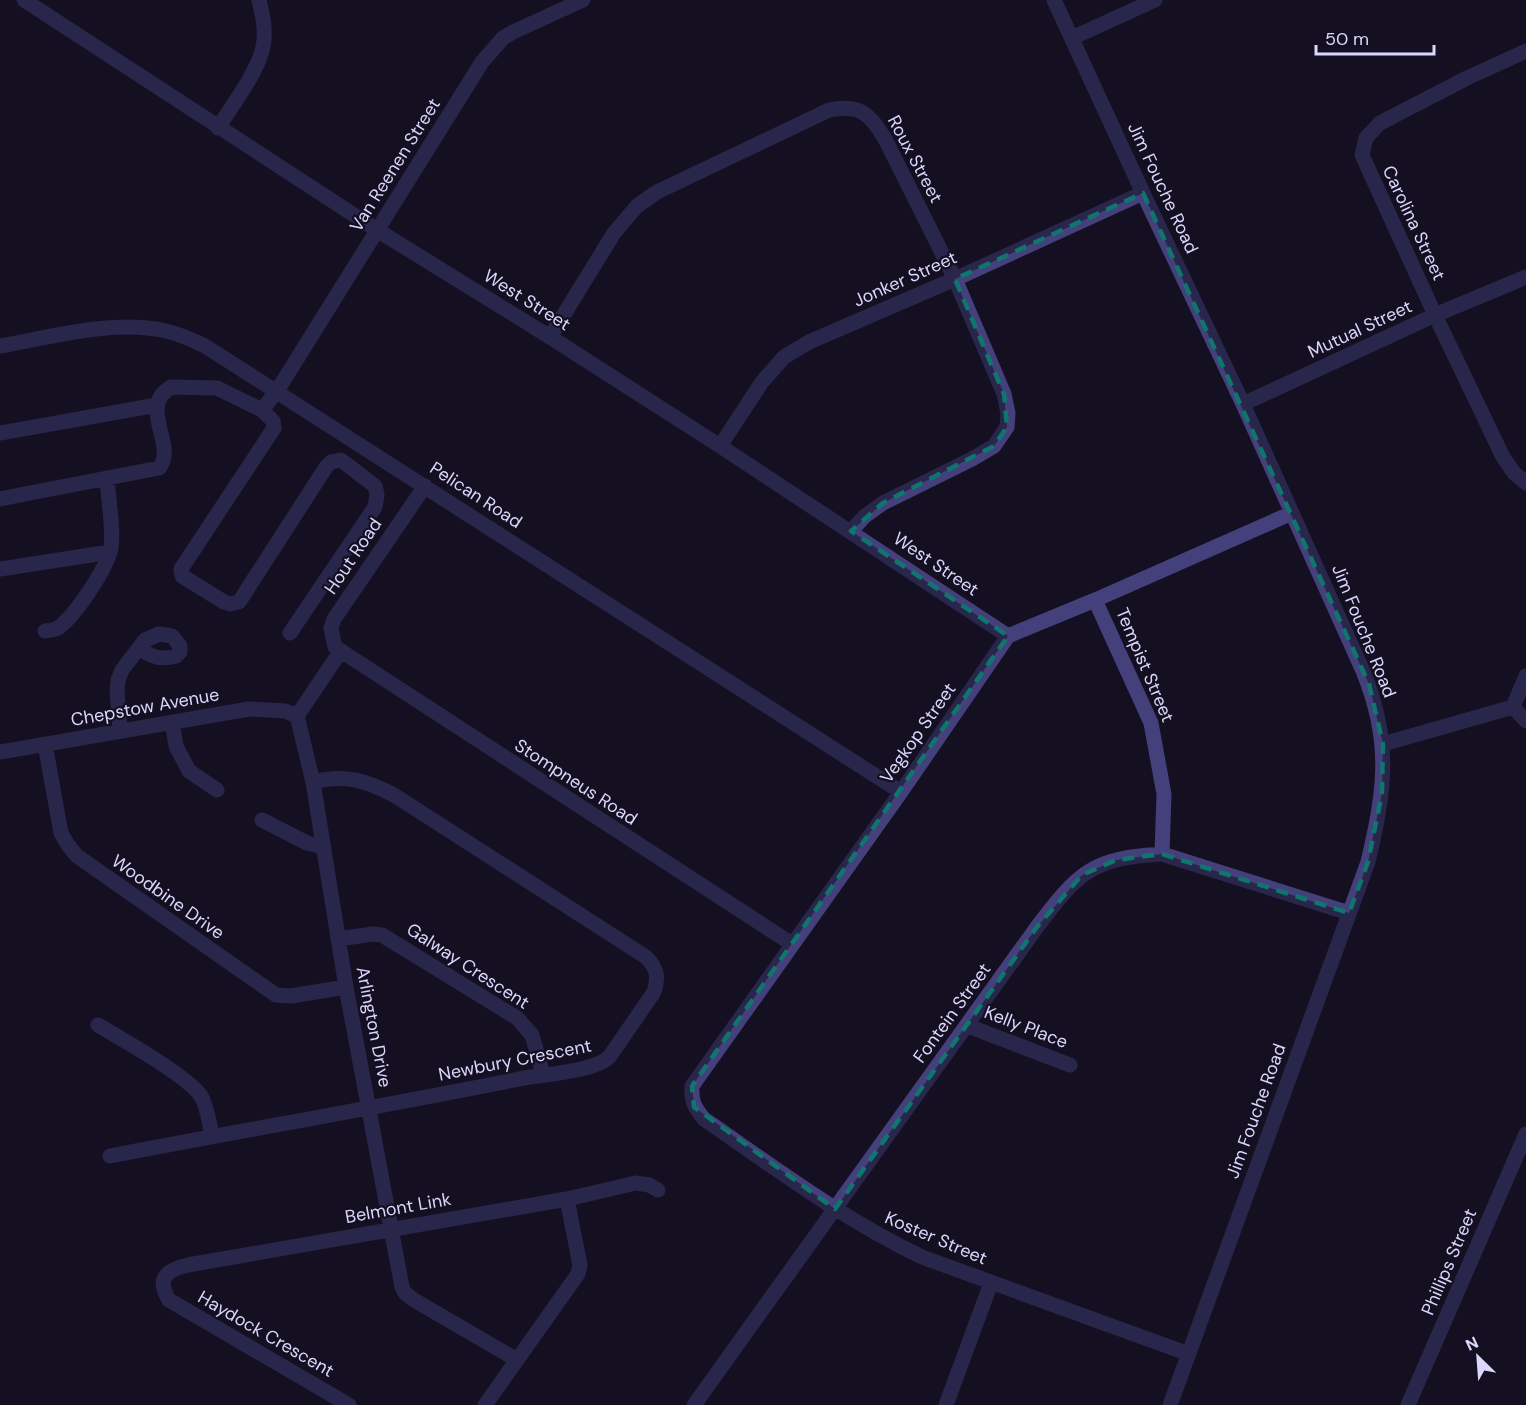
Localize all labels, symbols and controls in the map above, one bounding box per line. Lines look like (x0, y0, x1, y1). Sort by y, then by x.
scale bar (1316, 18, 1434, 56)
text: 50 m (1325, 27, 1369, 51)
street label: Van Reenen Street (344, 94, 446, 236)
street label: Roux Street (882, 111, 948, 207)
street label: Jim Fouche Road (1122, 119, 1204, 257)
street label: Carolina Street (1377, 162, 1451, 284)
street label: Jonker Street (849, 245, 961, 313)
street label: West Street (479, 264, 575, 336)
street label: Mutual Street (1304, 294, 1416, 364)
street label: Pelican Road (425, 456, 527, 534)
street label: Hout Road (319, 513, 387, 599)
street label: West Street (889, 527, 983, 601)
street label: Jim Fouche Road (1326, 561, 1402, 701)
street label: Tempist Street (1110, 604, 1180, 726)
street label: Vegkop Street (875, 678, 961, 788)
street label: Chepstow Avenue (69, 682, 221, 732)
street label: Stompneus Road (510, 733, 642, 831)
street label: Woodbine Drive (107, 849, 229, 945)
street label: Galway Crescent (402, 917, 534, 1015)
street label: Fontein Street (908, 958, 996, 1068)
street label: Arlington Drive (351, 965, 397, 1089)
street label: Kelly Place (981, 1000, 1071, 1054)
street label: Newbury Crescent (436, 1033, 594, 1087)
street label: Jim Fouche Road (1220, 1040, 1292, 1182)
street label: Belmont Link (343, 1187, 453, 1229)
street label: Phillips Street (1416, 1205, 1482, 1319)
street label: Koster Street (881, 1206, 991, 1270)
street label: Haydock Crescent (194, 1285, 338, 1383)
north arrow (1448, 1327, 1508, 1387)
text: N (1462, 1332, 1482, 1356)

